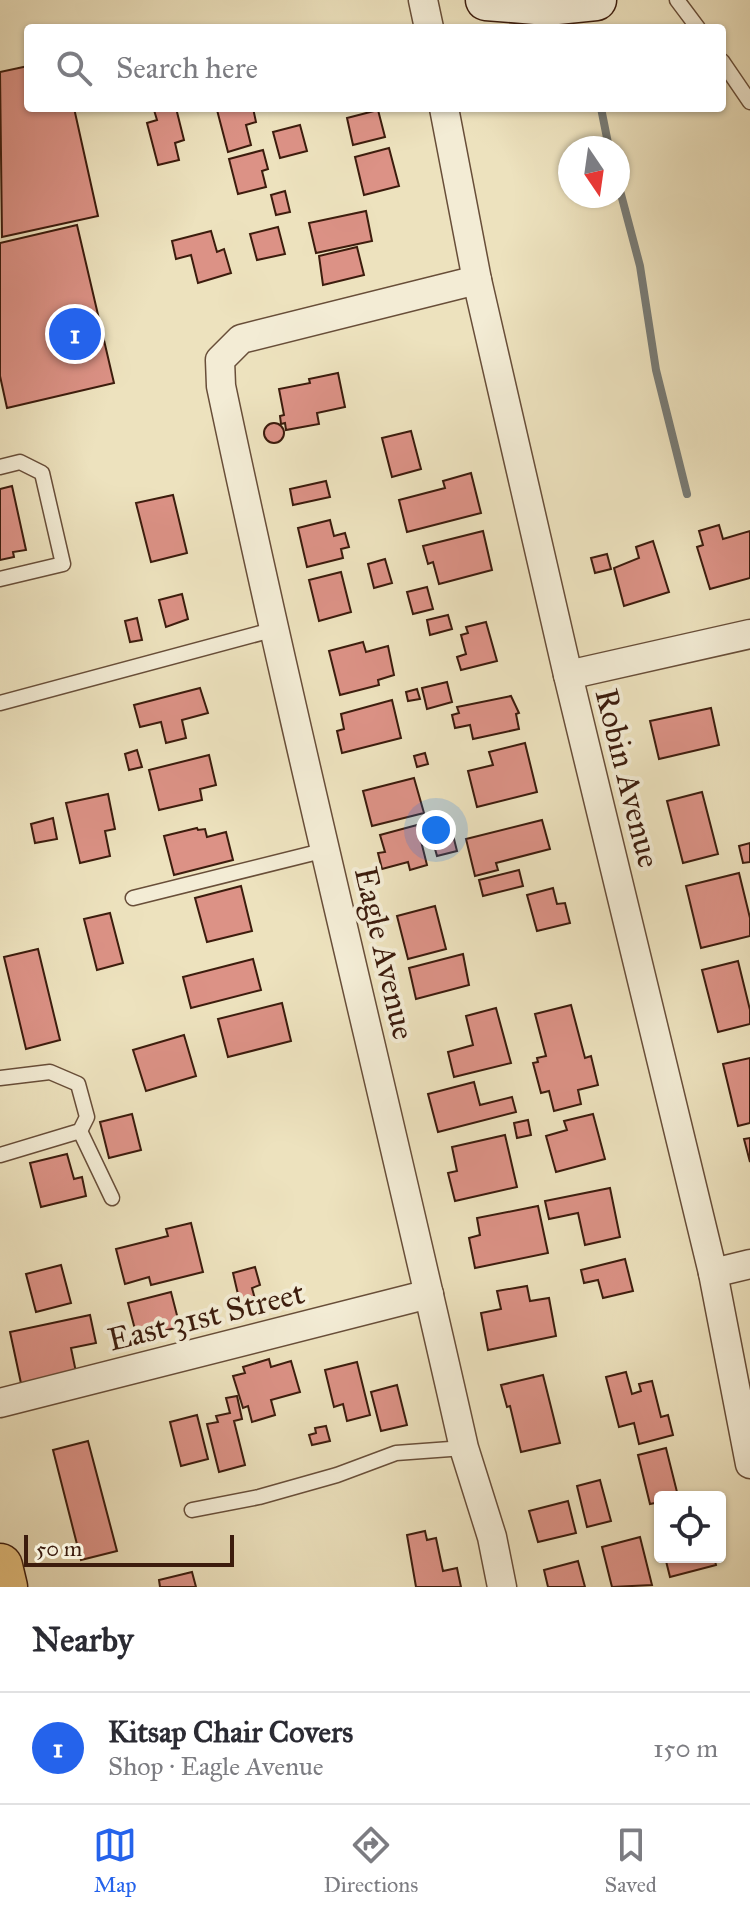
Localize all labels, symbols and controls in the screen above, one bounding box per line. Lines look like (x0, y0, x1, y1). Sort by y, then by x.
search box (24, 24, 726, 112)
icon: search (52, 46, 96, 90)
text: Search here (116, 50, 258, 86)
north arrow (558, 136, 630, 208)
pin: 1 (49, 304, 101, 364)
street label: Robin Avenue (586, 685, 669, 872)
your location (416, 810, 456, 850)
street label: Eagle Avenue (346, 863, 423, 1043)
street label: East 31st Street (104, 1273, 308, 1360)
map controls (654, 1491, 726, 1563)
button: locate (654, 1491, 726, 1563)
scale bar (24, 1531, 234, 1567)
text: 50 m (36, 1535, 82, 1562)
text: Nearby (32, 1619, 134, 1660)
text: Kitsap Chair Covers (108, 1714, 353, 1750)
text: 1 (53, 1732, 63, 1764)
text: 150 m (653, 1732, 718, 1764)
text: Shop · Eagle Avenue (108, 1750, 324, 1782)
tab: Map (93, 1823, 137, 1898)
tab: Directions (323, 1823, 418, 1898)
tab: Saved (605, 1823, 657, 1898)

